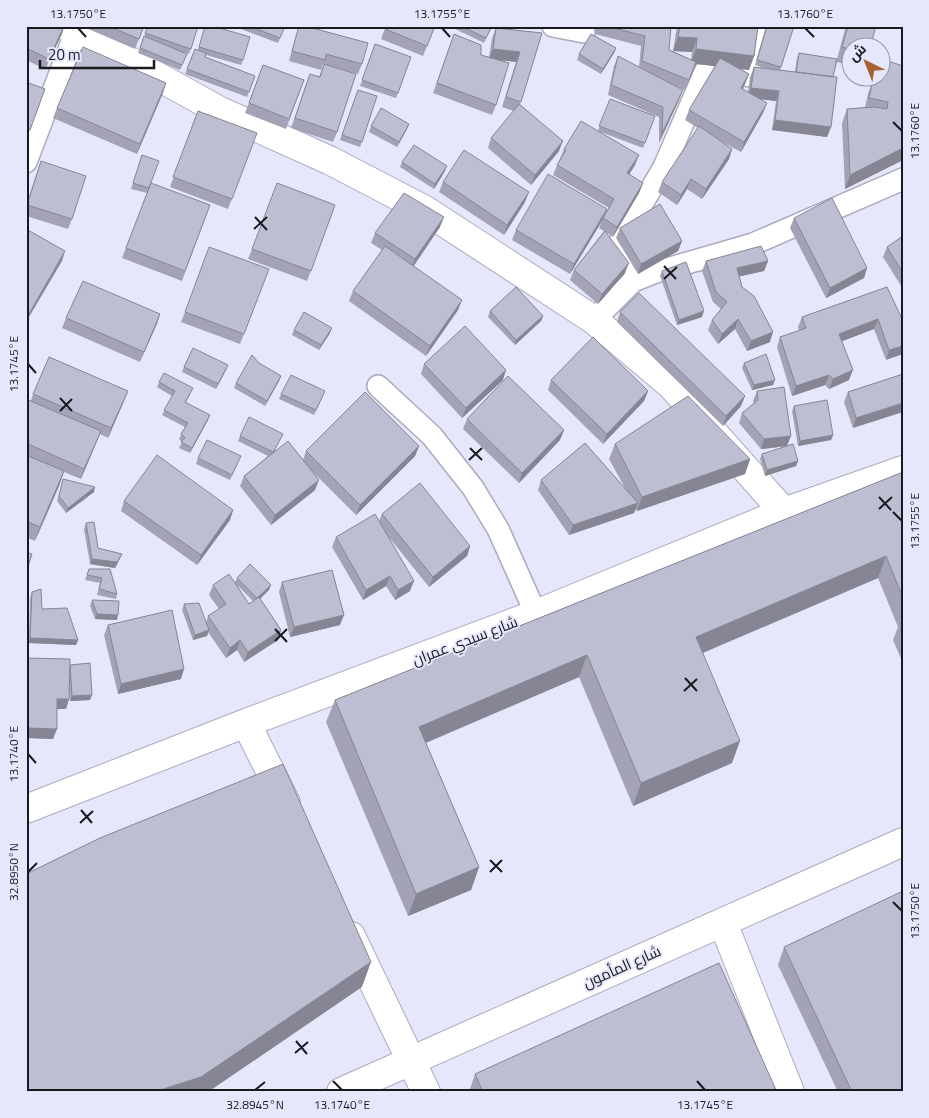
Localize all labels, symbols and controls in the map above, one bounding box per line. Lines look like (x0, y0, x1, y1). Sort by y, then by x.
text: 13.1750°E (50, 4, 106, 23)
text: 13.1755°E (414, 4, 470, 23)
text: 13.1760°E (777, 4, 833, 23)
scale bar (40, 38, 154, 70)
north arrow (842, 38, 892, 88)
text: ش (843, 38, 871, 66)
text: 20 m (48, 43, 81, 66)
text: 13.1760°E (905, 103, 924, 159)
text: 13.1745°E (4, 336, 23, 392)
text: 13.1755°E (905, 493, 924, 549)
street label: شارع سيدي عمران (409, 610, 521, 672)
text: 13.1740°E (4, 726, 23, 782)
text: 32.8950°N (4, 843, 23, 901)
text: 13.1750°E (905, 883, 924, 939)
street label: شارع المأمون (579, 939, 665, 994)
text: 32.8945°N (226, 1095, 284, 1114)
text: 13.1740°E (314, 1095, 370, 1114)
text: 13.1745°E (677, 1095, 733, 1114)

